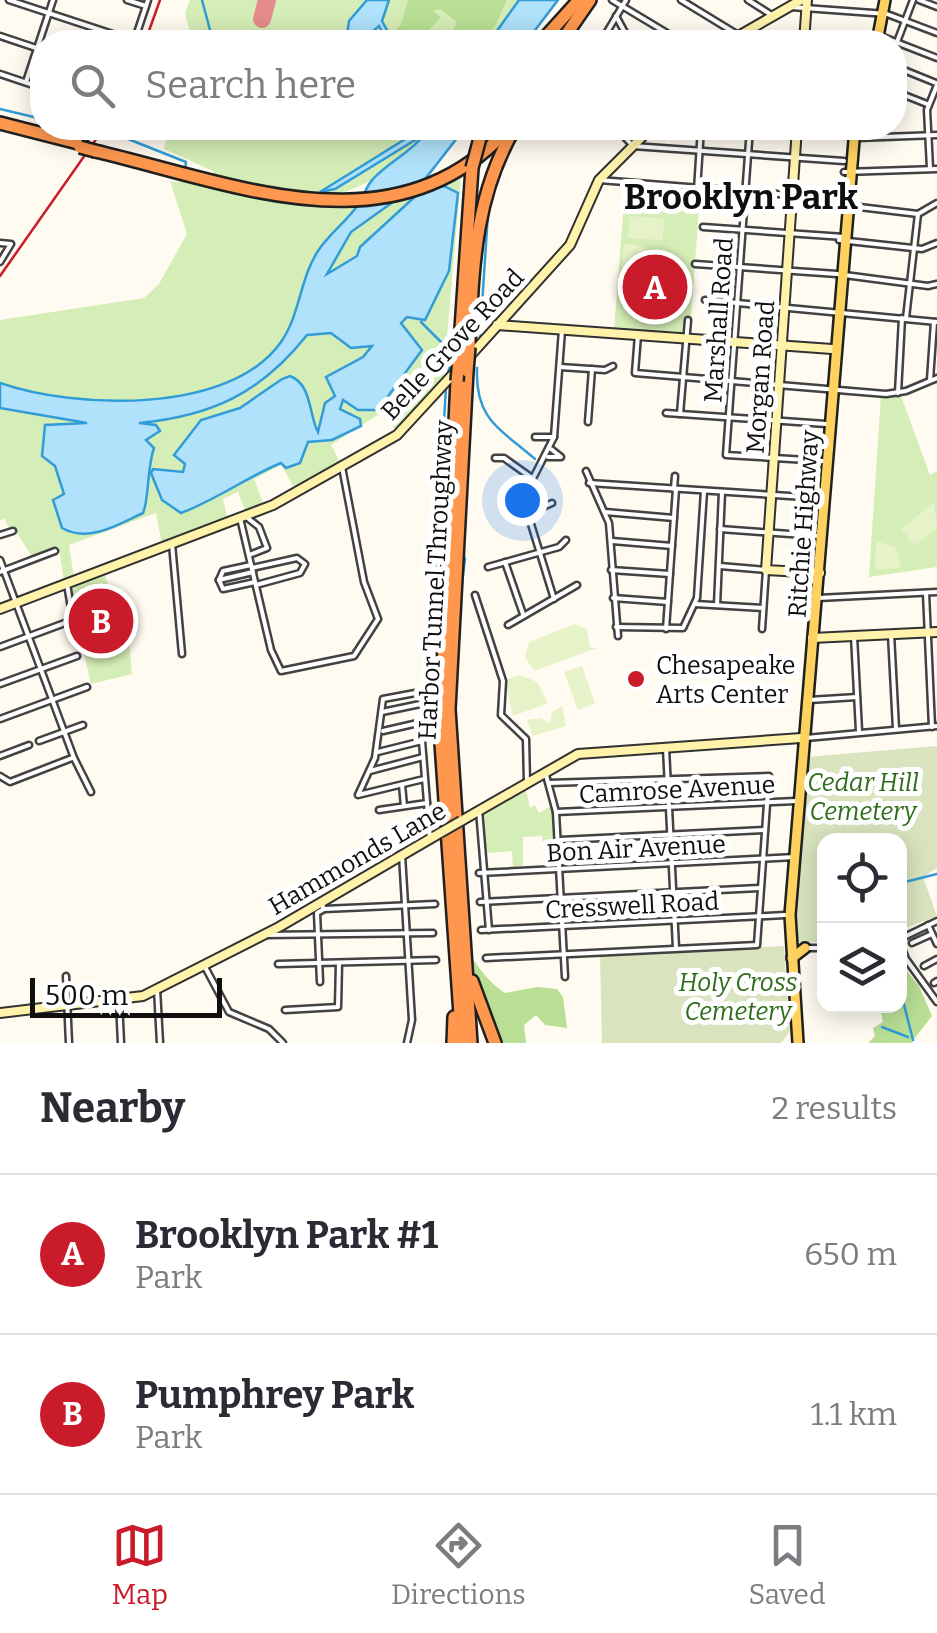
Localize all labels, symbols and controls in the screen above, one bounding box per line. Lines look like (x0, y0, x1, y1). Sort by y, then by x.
search box (30, 30, 907, 140)
icon: search (65, 58, 120, 113)
text: Search here (145, 62, 356, 108)
district label: Brooklyn Park (624, 176, 858, 218)
street label: Marshall Road (698, 236, 740, 404)
pin: A (622, 250, 688, 324)
street label: Belle Grove Road (375, 263, 530, 426)
street label: Morgan Road (741, 299, 781, 455)
street label: Harbor Tunnel Throughway (413, 419, 459, 741)
street label: Ritchie Highway (782, 429, 826, 619)
your location (497, 475, 548, 526)
pin: B (68, 584, 134, 658)
place label: Chesapeake Arts Center (656, 651, 795, 710)
marker: Chesapeake Arts Center (625, 668, 647, 690)
park label: Cedar Hill Cemetery (807, 768, 919, 827)
street label: Camrose Avenue (578, 770, 776, 810)
street label: Hammonds Lane (264, 796, 451, 922)
street label: Bon Air Avenue (546, 829, 727, 869)
map controls (817, 833, 907, 1013)
button: locate (817, 833, 907, 923)
street label: Cresswell Road (544, 886, 720, 926)
button: layers (817, 923, 907, 1013)
park label: Holy Cross Cemetery (679, 968, 798, 1027)
scale bar (30, 973, 222, 1018)
text: 500 m (45, 979, 128, 1012)
text: Nearby (40, 1083, 185, 1133)
text: 2 results (771, 1089, 897, 1127)
text: Brooklyn Park #1 (135, 1212, 438, 1258)
text: A (61, 1235, 84, 1273)
text: 650 m (804, 1235, 897, 1273)
text: Park (135, 1258, 202, 1296)
text: Pumphrey Park (135, 1372, 414, 1418)
text: B (62, 1395, 83, 1433)
text: 1.1 km (811, 1395, 897, 1433)
text: Park (135, 1418, 202, 1456)
tab: Map (111, 1518, 168, 1611)
tab: Directions (391, 1518, 526, 1611)
tab: Saved (749, 1518, 826, 1611)

